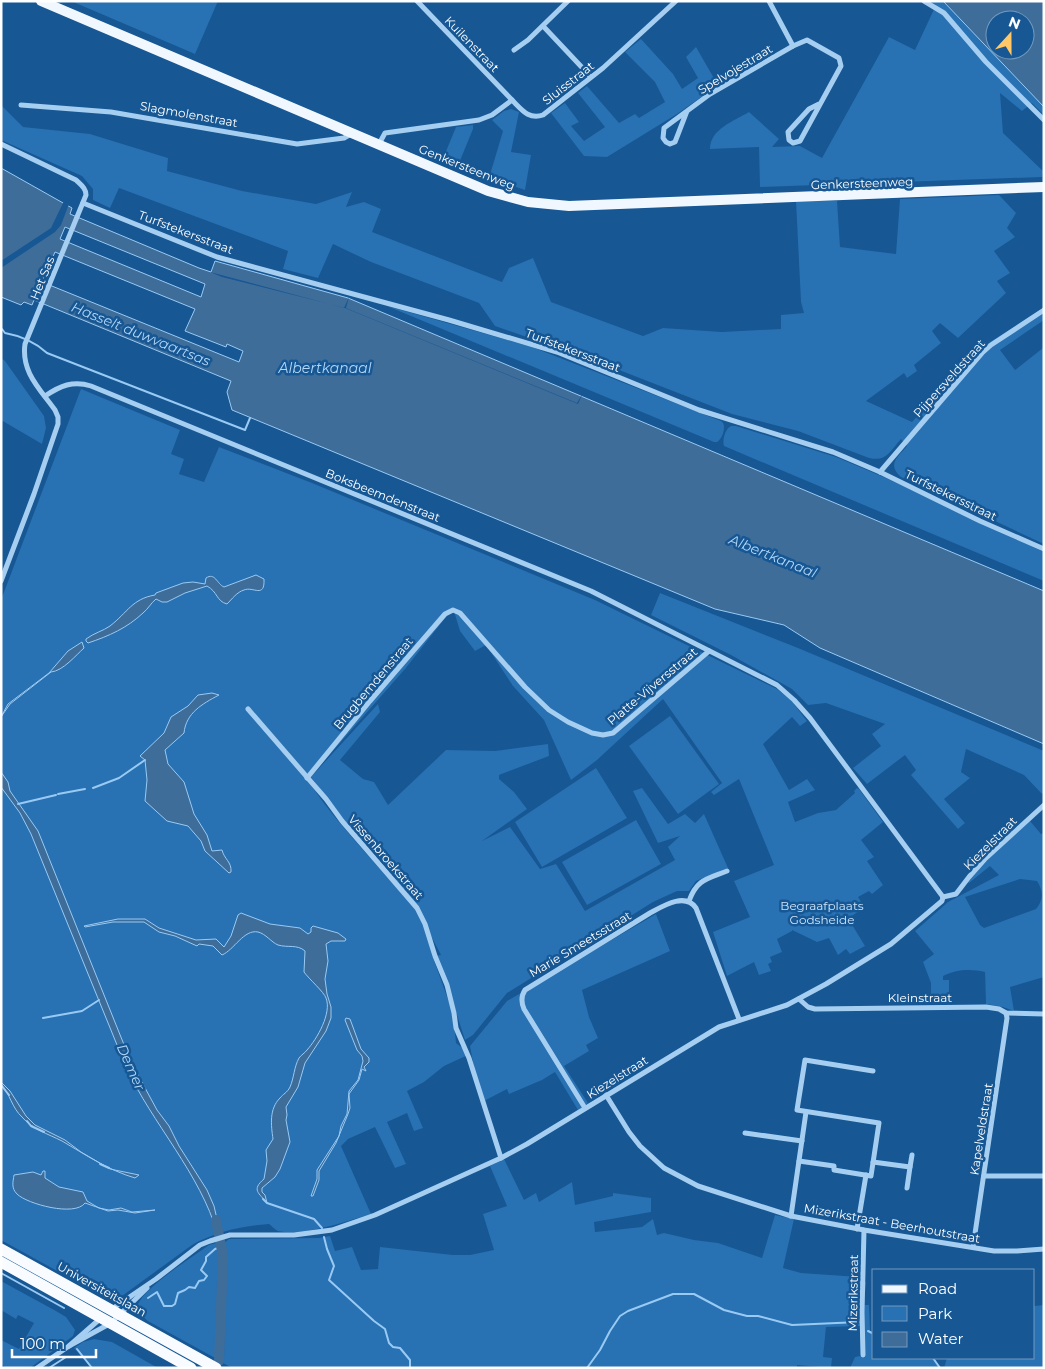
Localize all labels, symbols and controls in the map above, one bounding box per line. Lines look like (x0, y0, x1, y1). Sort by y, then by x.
north arrow (985, 10, 1035, 60)
text: N (1006, 12, 1023, 33)
street label: Kuilenstraat (441, 13, 503, 75)
street label: Spelvojestraat (695, 41, 775, 97)
street label: Sluisstraat (539, 58, 597, 108)
street label: Slagmolenstraat (139, 98, 239, 130)
street label: Genkersteenweg (417, 141, 517, 193)
street label: Genkersteenweg (811, 174, 913, 192)
street label: Turfstekersstraat (136, 207, 236, 257)
street label: Het Sas (27, 254, 57, 302)
water label: Hasselt duwvaartsas (69, 298, 213, 370)
street label: Turfstekersstraat (523, 325, 623, 375)
street label: Pijpersveldstraat (910, 336, 988, 420)
water label: Albertkanaal (278, 359, 372, 377)
street label: Boksbeemdenstraat (323, 465, 443, 525)
street label: Turfstekersstraat (903, 466, 999, 524)
water label: Albertkanaal (726, 530, 820, 582)
street label: Brugbemdenstraat (330, 634, 416, 732)
street label: Platte-Vijversstraat (604, 644, 700, 728)
street label: Vissenbroekstraat (345, 812, 427, 902)
street label: Kiezelstraat (960, 813, 1020, 873)
park label: Begraafplaats Godsheide (780, 898, 864, 927)
street label: Marie Smeetsstraat (526, 908, 634, 980)
street label: Kleinstraat (888, 990, 952, 1005)
water label: Demer (113, 1041, 149, 1093)
street label: Kiezelstraat (584, 1052, 651, 1102)
street label: Kapelveldstraat (966, 1082, 996, 1176)
street label: Mizerikstraat - Beerhoutstraat (803, 1200, 981, 1246)
street label: Mizerikstraat (845, 1254, 861, 1332)
street label: Universiteitslaan (55, 1258, 149, 1320)
legend (872, 1269, 1035, 1359)
text: Road (918, 1279, 957, 1298)
text: Park (918, 1304, 952, 1323)
scale bar (12, 1326, 96, 1358)
text: Water (918, 1329, 964, 1348)
text: 100 m (20, 1334, 65, 1353)

